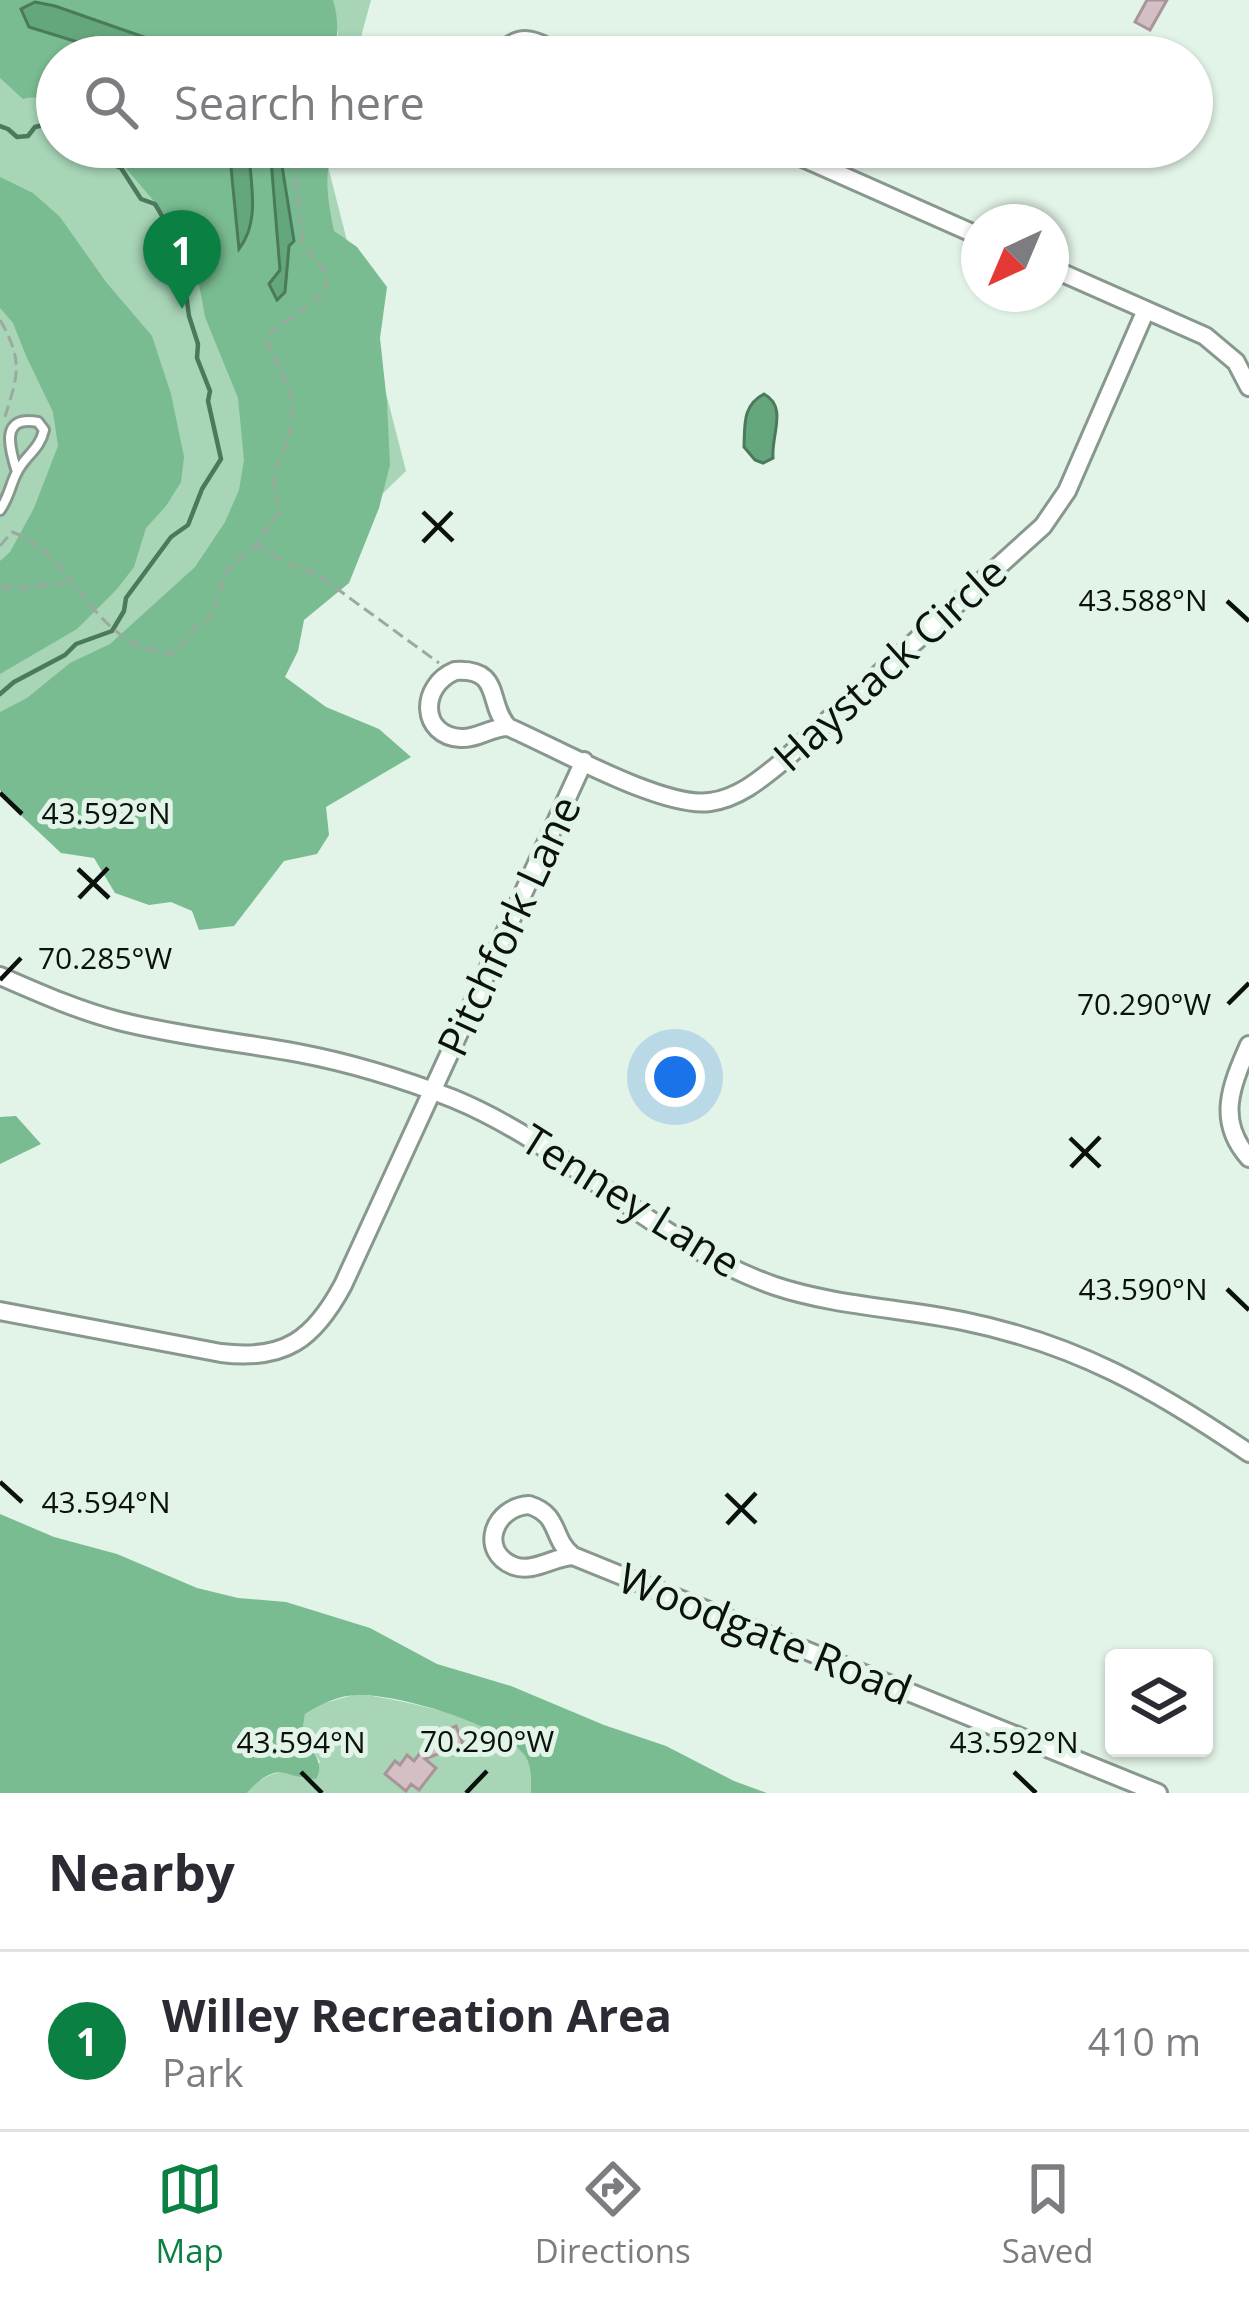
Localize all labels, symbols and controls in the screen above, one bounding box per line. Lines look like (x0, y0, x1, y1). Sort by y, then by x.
search box (36, 36, 1213, 168)
icon: search (78, 69, 144, 135)
text: Search here (174, 72, 425, 133)
north arrow (961, 204, 1069, 312)
pin: 1 (143, 210, 221, 309)
street label: Haystack Circle (760, 543, 1018, 783)
text: 43.588°N (1078, 579, 1208, 620)
street label: Pitchfork Lane (422, 786, 593, 1065)
text: 43.592°N (41, 792, 171, 833)
text: 70.285°W (38, 937, 172, 978)
text: 70.290°W (1077, 983, 1211, 1024)
your location (645, 1047, 705, 1107)
street label: Tenney Lane (511, 1110, 752, 1290)
text: 43.590°N (1078, 1268, 1208, 1309)
text: 43.594°N (41, 1481, 171, 1522)
street label: Woodgate Road (611, 1548, 920, 1717)
map controls (1105, 1649, 1213, 1757)
button: layers (1105, 1649, 1213, 1757)
text: 70.290°W (420, 1720, 554, 1761)
text: 43.594°N (236, 1721, 366, 1762)
text: 43.592°N (949, 1721, 1079, 1762)
text: Nearby (48, 1836, 235, 1906)
text: Willey Recreation Area (162, 1984, 672, 2045)
text: 1 (76, 2014, 98, 2067)
text: 410 m (1088, 2014, 1201, 2067)
text: Park (162, 2045, 244, 2098)
tab: Map (156, 2156, 224, 2273)
tab: Directions (535, 2156, 691, 2273)
tab: Saved (1002, 2156, 1093, 2273)

